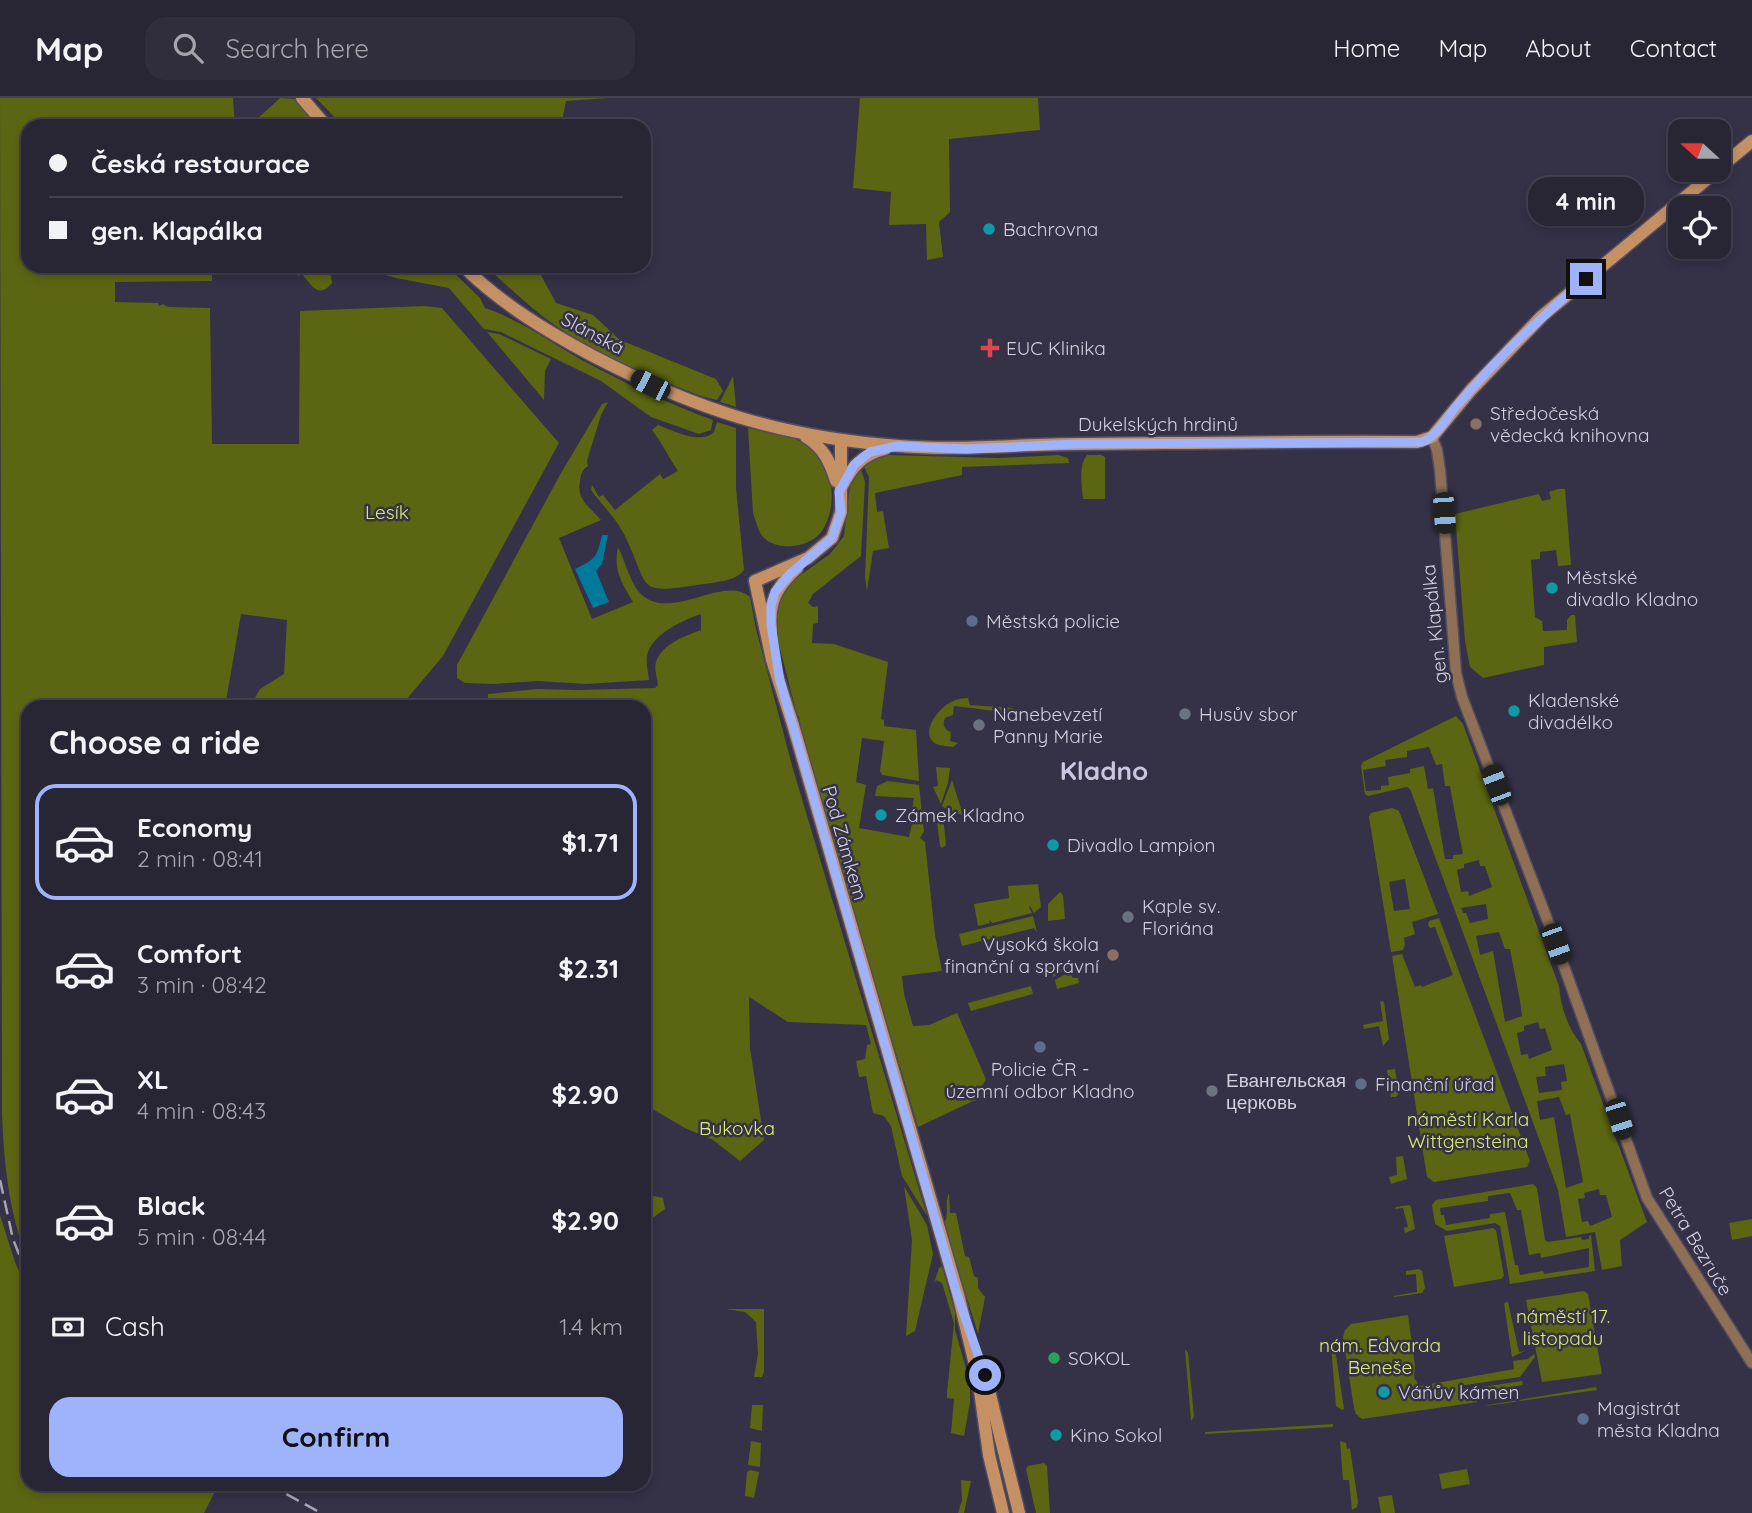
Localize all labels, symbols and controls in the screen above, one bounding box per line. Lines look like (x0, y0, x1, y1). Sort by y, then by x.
search box (145, 17, 635, 80)
text: Map (35, 28, 103, 69)
icon: search (169, 29, 207, 67)
text: Search here (225, 32, 369, 65)
text: Home (1333, 33, 1400, 63)
text: Map (1438, 33, 1487, 63)
text: About (1525, 33, 1592, 63)
text: Contact (1630, 33, 1717, 63)
north arrow (1668, 119, 1731, 182)
map controls (1668, 119, 1731, 259)
text: Česká restaurace (91, 147, 310, 180)
callout: 4 min (1528, 178, 1644, 226)
text: 4 min (1556, 187, 1616, 216)
button: locate (1668, 196, 1731, 259)
text: gen. Klapálka (91, 214, 263, 247)
place label: Bachrovna (1003, 217, 1098, 241)
marker: Bachrovna (981, 221, 997, 237)
route end (1570, 263, 1602, 295)
street label: Slánská (557, 306, 629, 360)
place label: EUC Klinika (1006, 336, 1106, 360)
marker: EUC Klinika (980, 338, 1000, 358)
car (627, 366, 674, 404)
place label: Středočeská vědecká knihovna (1490, 401, 1650, 447)
street label: Dukelských hrdinů (1078, 412, 1238, 436)
marker: Středočeská vědecká knihovna (1468, 416, 1484, 432)
car (1433, 491, 1456, 535)
park label: Lesík (365, 500, 409, 524)
street label: gen. Klapálka (1416, 563, 1452, 685)
place label: Městské divadlo Kladno (1566, 565, 1698, 611)
marker: Městské divadlo Kladno (1544, 580, 1560, 596)
place label: Městská policie (986, 609, 1120, 633)
marker: Městská policie (964, 613, 980, 629)
place label: Kladenské divadélko (1528, 688, 1619, 734)
place label: Nanebevzetí Panny Marie (993, 702, 1103, 748)
place label: Husův sbor (1199, 702, 1298, 726)
marker: Kladenské divadélko (1506, 703, 1522, 719)
marker: Husův sbor (1177, 706, 1193, 722)
marker: Nanebevzetí Panny Marie (971, 717, 987, 733)
text: Choose a ride (49, 722, 261, 762)
district label: Kladno (1060, 754, 1148, 787)
car (1479, 762, 1514, 808)
street label: Pod Zámkem (817, 783, 873, 903)
place label: Zámek Kladno (895, 803, 1025, 827)
marker: Zámek Kladno (873, 807, 889, 823)
icon: car (53, 811, 116, 874)
text: Economy (137, 811, 252, 844)
text: $1.71 (561, 826, 619, 859)
place label: Divadlo Lampion (1067, 833, 1216, 857)
marker: Divadlo Lampion (1045, 837, 1061, 853)
text: 2 min · 08:41 (137, 844, 263, 873)
place label: Kaple sv. Floriána (1142, 894, 1220, 940)
marker: Kaple sv. Floriána (1120, 909, 1136, 925)
car (1539, 921, 1574, 967)
place label: Vysoká škola finanční a správní (944, 932, 1100, 978)
icon: car (53, 937, 116, 1000)
text: Comfort (137, 937, 242, 970)
marker: Vysoká škola finanční a správní (1105, 947, 1121, 963)
text: $2.31 (558, 952, 619, 985)
text: 3 min · 08:42 (137, 970, 267, 999)
marker: Policie ČR - územní odbor Kladno (1032, 1039, 1048, 1055)
place label: Policie ČR - územní odbor Kladno (945, 1057, 1135, 1103)
icon: car (53, 1063, 116, 1126)
text: XL (137, 1063, 169, 1096)
place label: Евангельская церковь (1226, 1068, 1346, 1114)
place label: Finanční úřad (1375, 1072, 1495, 1096)
marker: Finanční úřad (1353, 1076, 1369, 1092)
text: $2.90 (551, 1078, 619, 1111)
marker: Евангельская церковь (1204, 1083, 1220, 1099)
text: 4 min · 08:43 (137, 1096, 266, 1125)
car (1603, 1096, 1636, 1142)
park label: náměstí Karla Wittgensteina (1407, 1107, 1529, 1153)
park label: Bukovka (699, 1116, 775, 1140)
street label: Petra Bezruče (1654, 1182, 1738, 1300)
icon: car (53, 1189, 116, 1252)
text: Black (137, 1189, 206, 1222)
text: $2.90 (551, 1204, 619, 1237)
text: 5 min · 08:44 (137, 1222, 267, 1251)
park label: náměstí 17. listopadu (1516, 1304, 1610, 1350)
icon: cash (49, 1308, 87, 1346)
text: Cash (105, 1310, 165, 1343)
text: 1.4 km (559, 1312, 623, 1341)
park label: nám. Edvarda Beneše (1319, 1333, 1441, 1379)
place label: SOKOL (1068, 1346, 1130, 1370)
marker: SOKOL (1046, 1350, 1062, 1366)
route start (969, 1359, 1001, 1391)
place label: Váňův kámen (1398, 1380, 1520, 1404)
marker: Váňův kámen (1376, 1384, 1392, 1400)
place label: Magistrát města Kladna (1597, 1396, 1720, 1442)
button: Confirm (49, 1397, 623, 1477)
marker: Magistrát města Kladna (1575, 1411, 1591, 1427)
place label: Kino Sokol (1070, 1423, 1162, 1447)
marker: Kino Sokol (1048, 1427, 1064, 1443)

